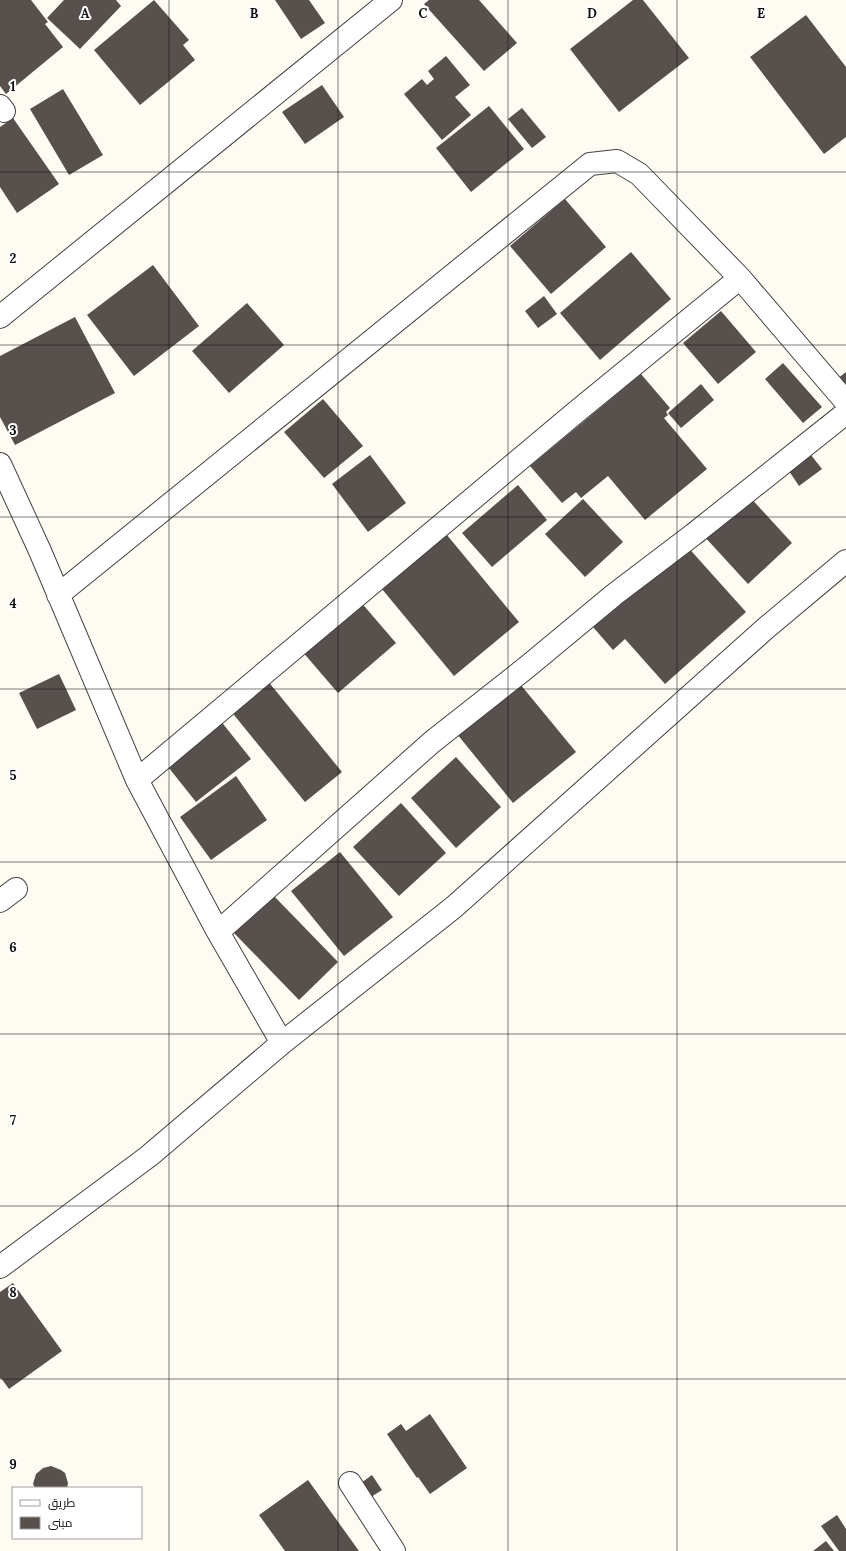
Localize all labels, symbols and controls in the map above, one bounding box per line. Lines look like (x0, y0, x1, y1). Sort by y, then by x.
text: A (81, 5, 90, 22)
text: B (250, 5, 259, 22)
text: C (419, 5, 428, 22)
text: D (587, 5, 597, 22)
text: E (757, 5, 765, 22)
text: 1 (10, 78, 16, 95)
text: 2 (10, 250, 17, 267)
text: 3 (9, 422, 17, 439)
text: 4 (9, 595, 17, 612)
text: 5 (9, 767, 17, 784)
text: 6 (9, 939, 17, 956)
text: 7 (10, 1112, 16, 1129)
text: 8 (9, 1284, 17, 1301)
text: 9 (9, 1456, 17, 1473)
legend (12, 1487, 142, 1539)
text: طريق (48, 1495, 76, 1510)
text: مبنى (48, 1515, 73, 1530)

